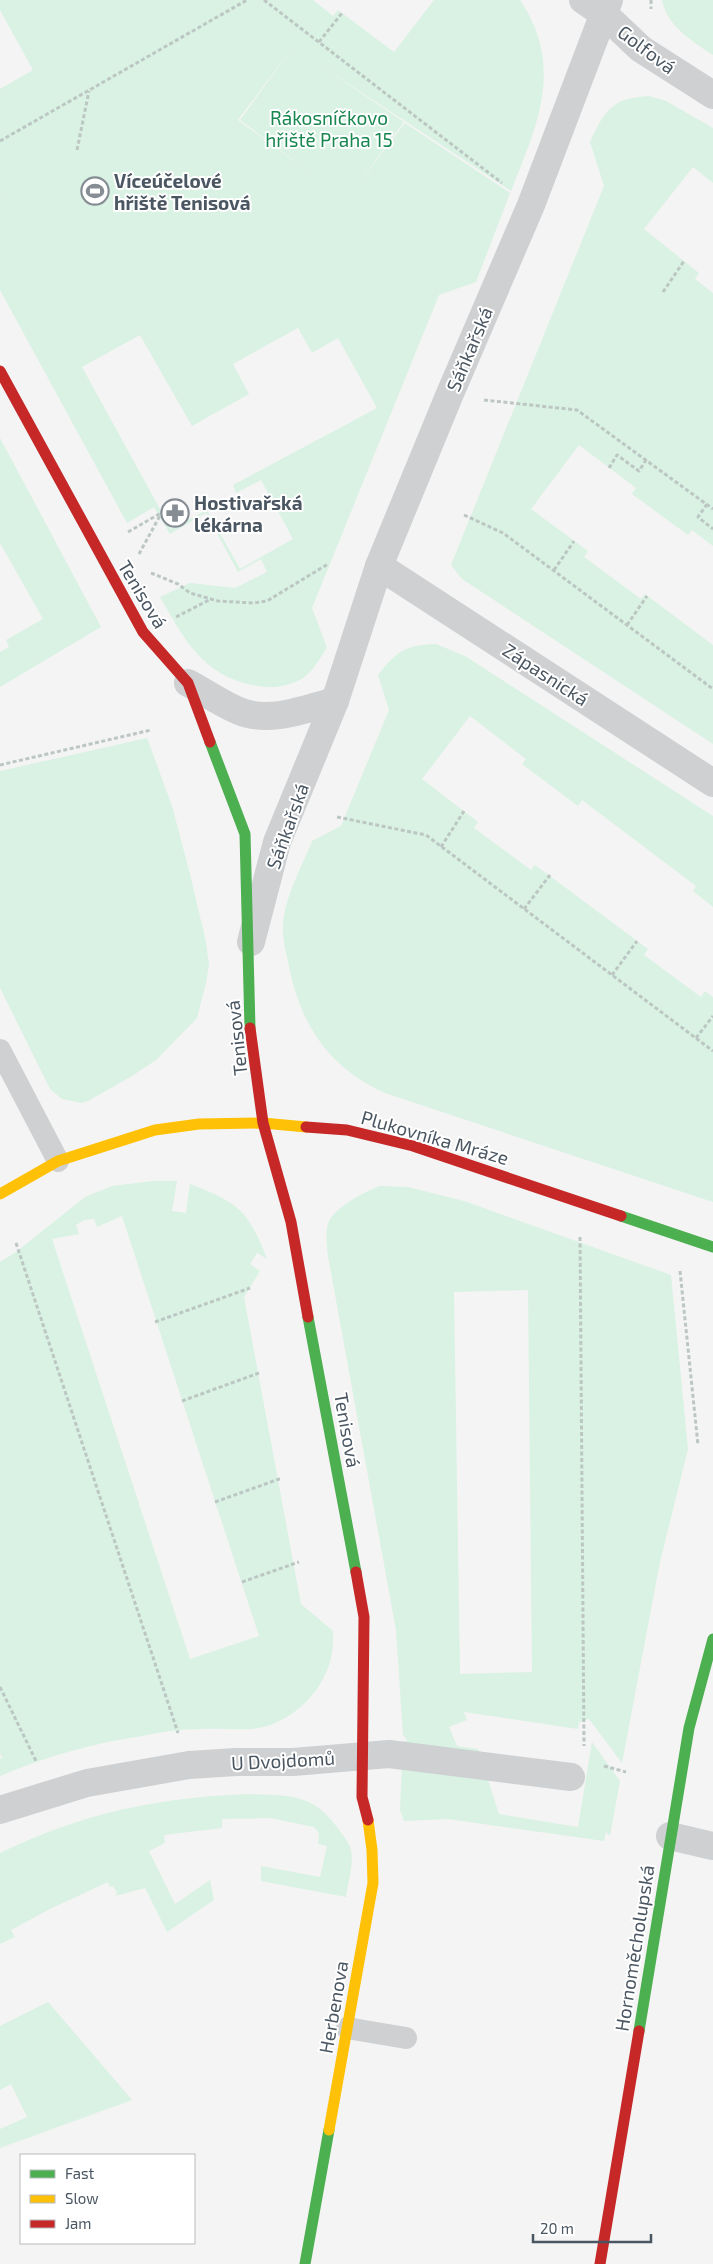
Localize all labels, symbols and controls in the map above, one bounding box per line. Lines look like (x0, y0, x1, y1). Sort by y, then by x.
street label: Golfová (614, 20, 680, 78)
park label: Rákosníčkovo hřiště Praha 15 (265, 106, 393, 151)
place label: Víceúčelové hřiště Tenisová (114, 169, 251, 214)
sports icon: Víceúčelové hřiště Tenisová (80, 176, 110, 206)
street label: Sáňkařská (441, 303, 497, 395)
place label: Hostivařská lékárna (194, 491, 303, 536)
pharmacy icon: Hostivařská lékárna (160, 498, 190, 528)
street label: Tenisová (114, 556, 172, 632)
street label: Zápasnická (499, 638, 593, 710)
street label: Sáňkařská (261, 780, 313, 872)
street label: Tenisová (221, 999, 251, 1077)
street label: Plukovníka Mráze (359, 1105, 511, 1169)
street label: Tenisová (330, 1391, 366, 1469)
street label: U Dvojdomů (230, 1746, 336, 1774)
street label: Hornoměcholupská (609, 1863, 659, 2033)
street label: Herbenova (314, 1959, 352, 2055)
legend (20, 2154, 195, 2244)
text: Fast (65, 2164, 95, 2182)
text: Slow (65, 2189, 99, 2207)
scale bar (533, 2212, 650, 2244)
text: Jam (65, 2214, 91, 2232)
text: 20 m (540, 2219, 574, 2237)

